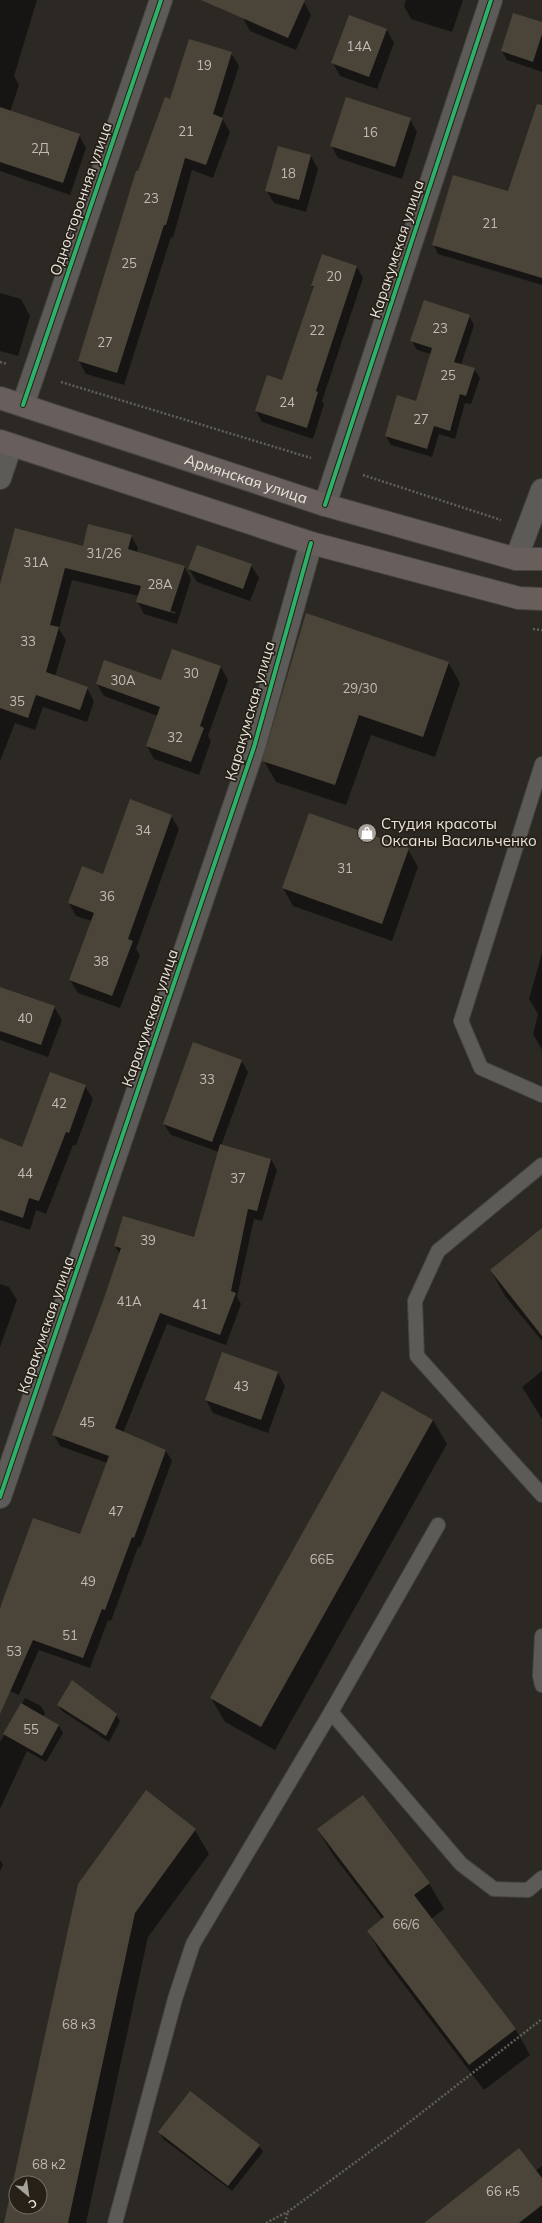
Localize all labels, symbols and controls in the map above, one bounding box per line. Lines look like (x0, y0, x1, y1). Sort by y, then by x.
house number: 14А (346, 38, 372, 54)
house number: 19 (196, 57, 212, 73)
street label: Односторонняя улица (45, 120, 116, 278)
house number: 21 (178, 123, 194, 139)
house number: 16 (362, 124, 378, 140)
house number: 2Д (31, 140, 50, 156)
house number: 18 (280, 165, 296, 181)
street label: Каракумская улица (365, 177, 428, 320)
house number: 23 (143, 190, 159, 206)
house number: 21 (482, 215, 498, 231)
house number: 25 (121, 255, 137, 271)
house number: 20 (326, 268, 342, 284)
house number: 23 (432, 320, 448, 336)
house number: 22 (309, 322, 325, 338)
house number: 27 (97, 334, 113, 350)
house number: 25 (440, 367, 456, 383)
house number: 24 (279, 394, 295, 410)
house number: 27 (413, 411, 429, 427)
street label: Армянская улица (182, 449, 310, 508)
house number: 31/26 (87, 545, 122, 561)
house number: 31А (23, 554, 49, 570)
house number: 28А (147, 576, 173, 592)
house number: 33 (20, 633, 36, 649)
street label: Каракумская улица (221, 639, 279, 783)
house number: 30 (183, 665, 199, 681)
house number: 30А (110, 672, 136, 688)
house number: 29/30 (343, 680, 378, 696)
house number: 35 (9, 693, 25, 709)
house number: 32 (167, 729, 183, 745)
place label: Студия красоты Оксаны Васильченко (381, 814, 537, 850)
house number: 34 (135, 822, 151, 838)
shop icon: Студия красоты Оксаны Васильченко (356, 822, 378, 844)
house number: 31 (337, 860, 353, 876)
house number: 36 (99, 888, 115, 904)
street label: Каракумская улица (117, 947, 182, 1089)
house number: 38 (93, 953, 109, 969)
house number: 40 (17, 1010, 33, 1026)
house number: 33 (199, 1071, 215, 1087)
house number: 42 (51, 1095, 67, 1111)
house number: 44 (17, 1165, 33, 1181)
house number: 37 (230, 1170, 246, 1186)
house number: 39 (140, 1232, 156, 1248)
street label: Каракумская улица (13, 1254, 78, 1396)
house number: 41А (116, 1293, 142, 1309)
house number: 41 (192, 1296, 208, 1312)
house number: 43 (233, 1378, 249, 1394)
house number: 45 (79, 1414, 95, 1430)
house number: 47 (108, 1503, 124, 1519)
house number: 66Б (310, 1551, 334, 1567)
house number: 49 (80, 1573, 96, 1589)
house number: 51 (62, 1627, 78, 1643)
house number: 53 (6, 1643, 22, 1659)
house number: 55 (23, 1721, 39, 1737)
house number: 66/6 (392, 1916, 420, 1932)
house number: 68 к3 (62, 2016, 96, 2032)
house number: 68 к2 (32, 2156, 66, 2172)
north arrow (8, 2175, 48, 2215)
house number: 66 к5 (486, 2183, 520, 2199)
text: С (26, 2196, 40, 2212)

